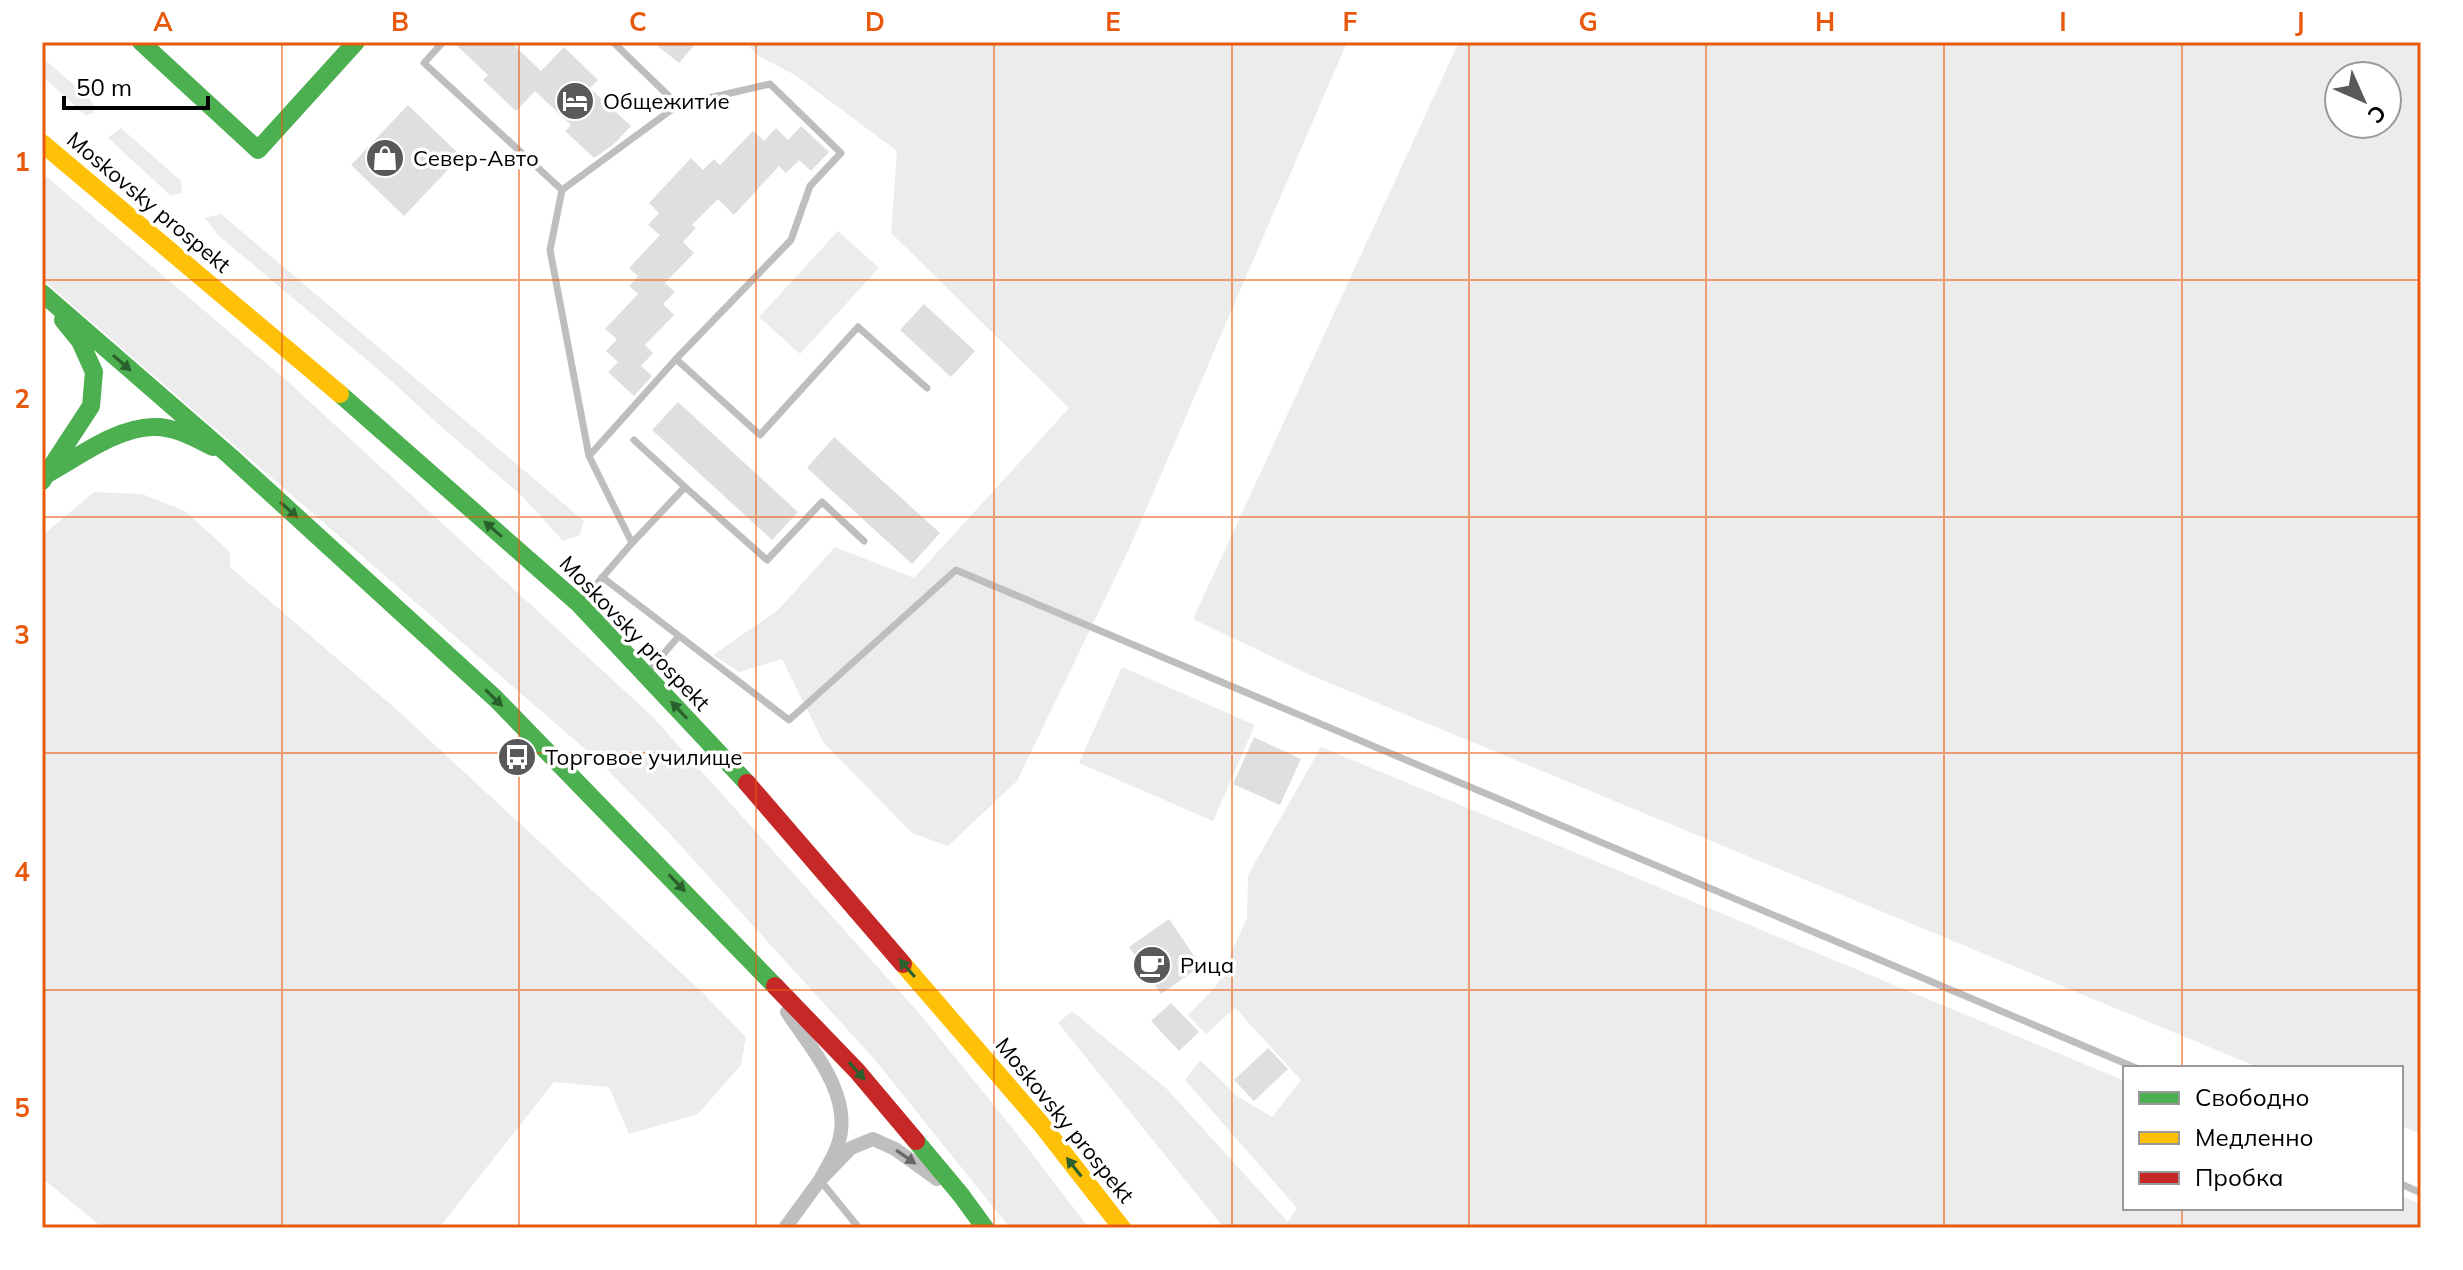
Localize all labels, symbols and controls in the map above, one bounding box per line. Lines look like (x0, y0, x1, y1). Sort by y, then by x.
text: A (153, 5, 173, 38)
text: B (391, 5, 409, 38)
text: C (629, 5, 647, 38)
text: D (865, 5, 885, 38)
text: E (1105, 5, 1121, 38)
text: F (1343, 5, 1358, 38)
text: G (1578, 5, 1598, 38)
text: H (1815, 5, 1835, 38)
text: I (2059, 5, 2067, 38)
text: J (2295, 5, 2305, 38)
scale bar (64, 60, 208, 110)
north arrow (2323, 60, 2403, 140)
text: 50 m (76, 72, 132, 102)
hotel icon: Общежитие (554, 80, 596, 122)
place label: Общежитие (603, 87, 730, 115)
text: С (2362, 99, 2392, 129)
street label: Moskovsky prospekt (61, 125, 237, 279)
shop icon: Север-Авто (364, 137, 406, 179)
place label: Север-Авто (413, 144, 539, 172)
text: 1 (14, 145, 30, 178)
one-way arrow (112, 354, 132, 371)
text: 2 (14, 382, 30, 415)
one-way arrow (279, 500, 298, 518)
one-way arrow (483, 521, 503, 538)
street label: Moskovsky prospekt (554, 550, 716, 717)
text: 3 (14, 618, 30, 651)
one-way arrow (484, 688, 503, 707)
one-way arrow (670, 701, 688, 720)
bus stop icon: Торговое училище (496, 736, 538, 778)
place label: Торговое училище (545, 743, 743, 771)
text: 4 (14, 855, 30, 888)
one-way arrow (667, 873, 686, 892)
cafe icon: Рица (1131, 944, 1173, 986)
place label: Рица (1180, 951, 1234, 979)
one-way arrow (898, 958, 916, 978)
street label: Moskovsky prospekt (990, 1032, 1141, 1209)
one-way arrow (847, 1061, 865, 1080)
legend (2123, 1066, 2403, 1210)
text: Свободно (2195, 1082, 2310, 1112)
text: 5 (14, 1091, 30, 1124)
text: Медленно (2195, 1122, 2314, 1152)
one-way arrow (896, 1149, 917, 1164)
one-way arrow (1066, 1157, 1083, 1177)
text: Пробка (2195, 1162, 2283, 1192)

